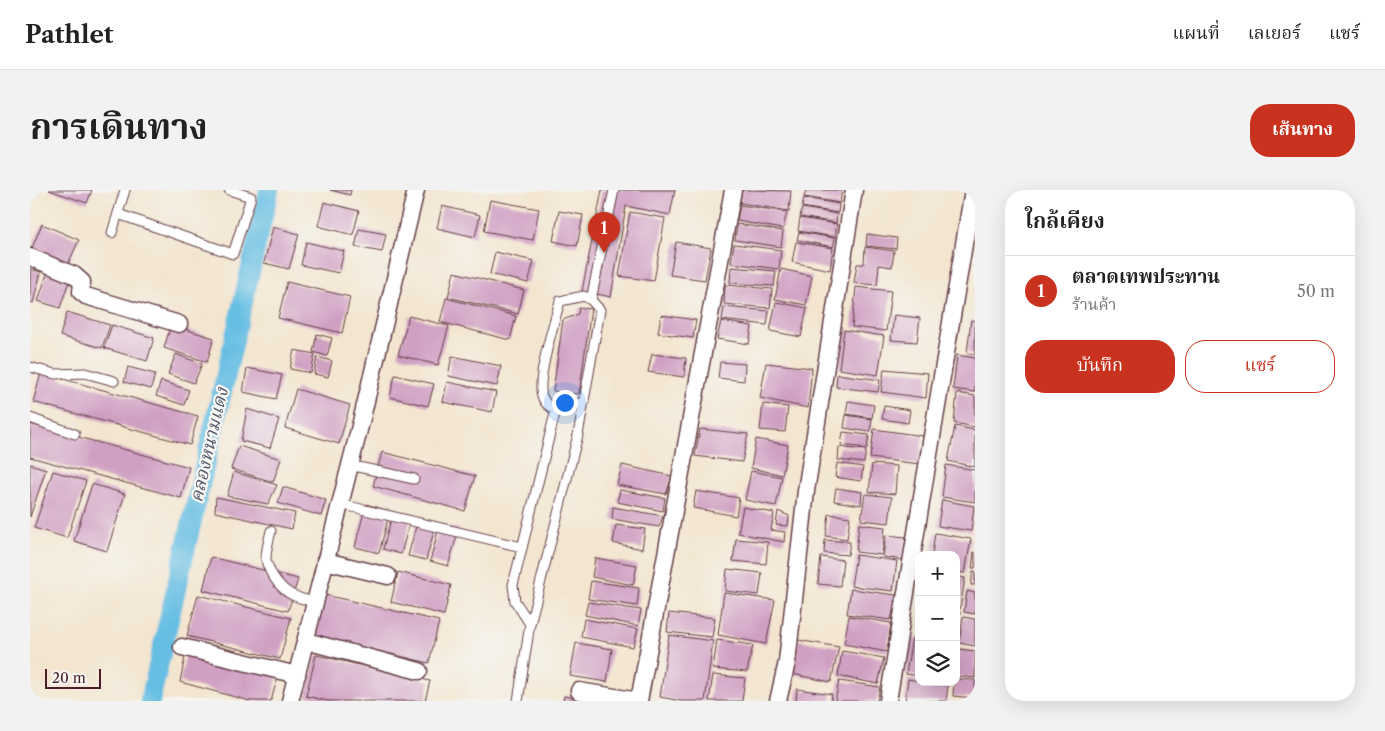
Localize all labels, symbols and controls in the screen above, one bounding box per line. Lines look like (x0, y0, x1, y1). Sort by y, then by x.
text: Pathlet (25, 20, 113, 49)
text: แผนที่ (1172, 22, 1220, 44)
text: เลเยอร์ (1248, 22, 1301, 44)
text: แชร์ (1329, 22, 1360, 44)
button: เส้นทาง (1250, 104, 1355, 157)
text: การเดินทาง (30, 105, 208, 148)
text: ใกล้เคียง (1025, 208, 1105, 233)
pin: 1 (588, 212, 620, 253)
text: ตลาดเทพประทาน (1072, 265, 1220, 288)
text: 1 (1037, 281, 1045, 301)
text: 50 m (1297, 281, 1335, 301)
text: ร้านค้า (1072, 294, 1116, 314)
button: บันทึก (1025, 340, 1175, 393)
button: แชร์ (1185, 340, 1335, 393)
water label: คลองหนามแดง (185, 385, 233, 504)
your location (552, 390, 578, 416)
map controls (915, 551, 960, 686)
button: + (915, 551, 960, 596)
button: − (915, 596, 960, 641)
button: layers (915, 641, 960, 686)
scale bar (45, 666, 101, 689)
text: 20 m (52, 669, 86, 687)

